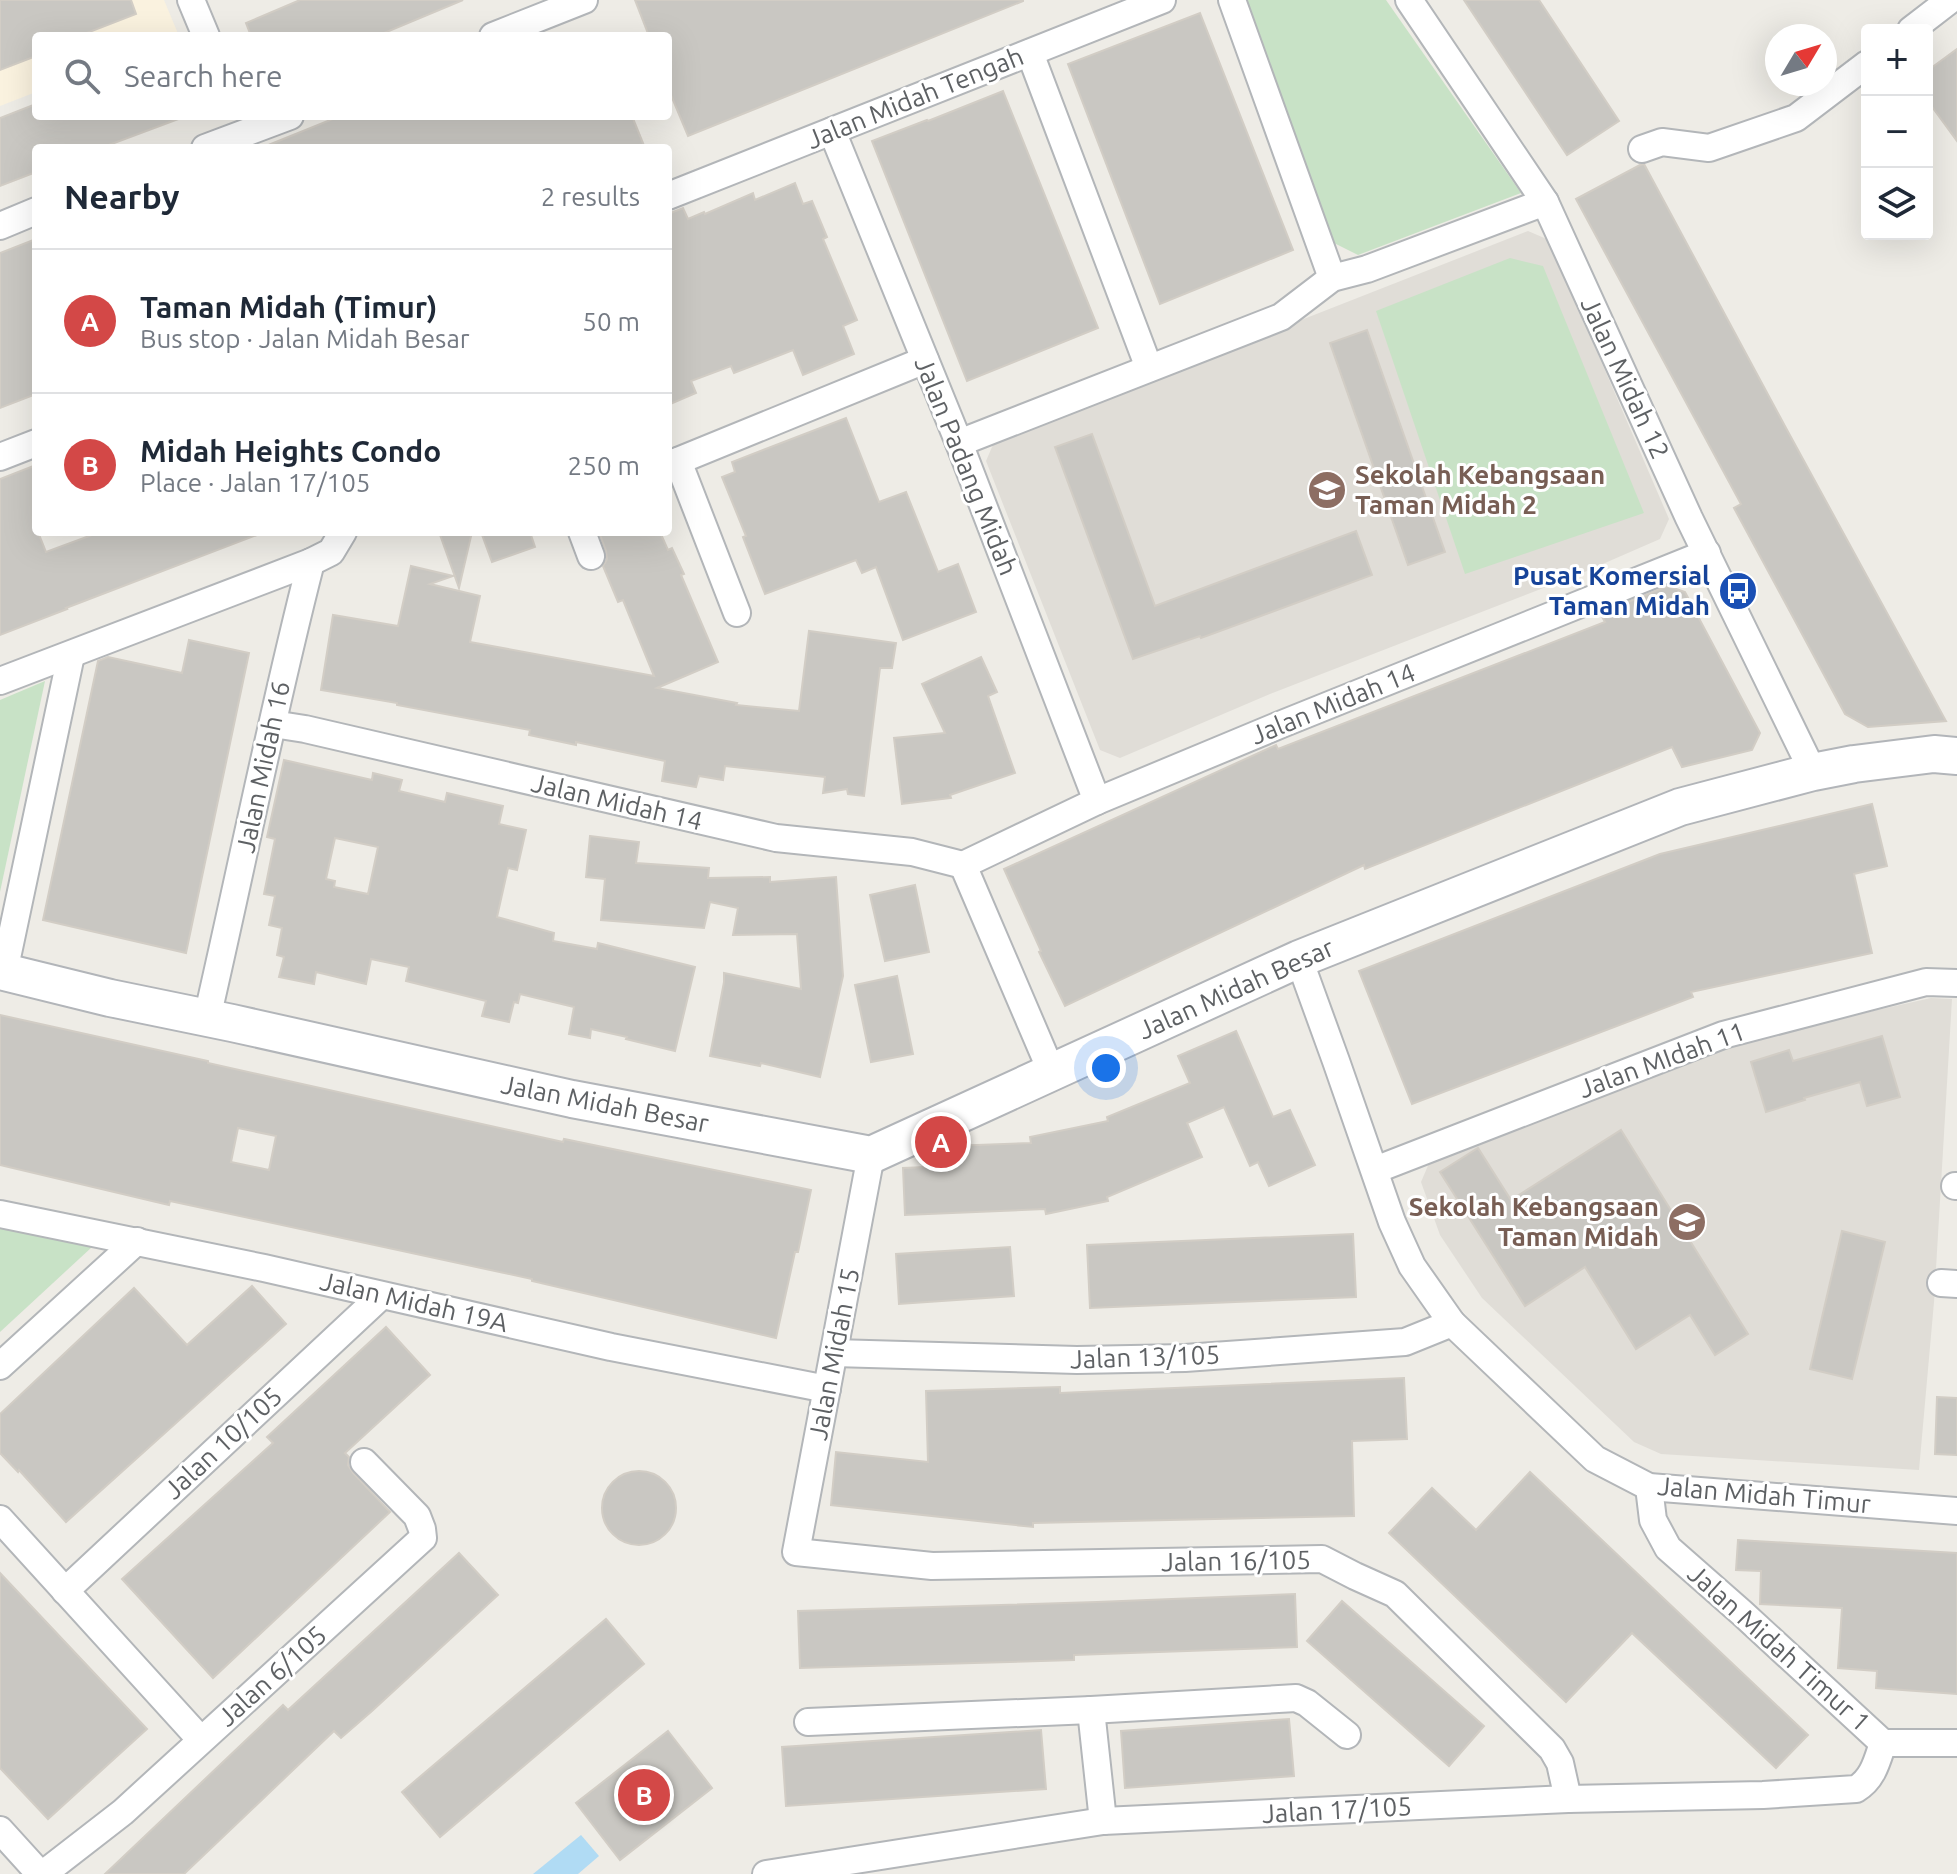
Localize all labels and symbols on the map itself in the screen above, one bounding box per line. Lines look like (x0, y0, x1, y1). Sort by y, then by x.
north arrow (1765, 24, 1837, 96)
street label: Jalan Midah Tengah (802, 41, 1027, 154)
street label: Jalan Midah 12 (1575, 292, 1676, 463)
street label: Jalan Padang Midah (909, 353, 1023, 579)
place label: Sekolah Kebangsaan Taman Midah 2 (1355, 460, 1605, 519)
school or university icon: Sekolah Kebangsaan Taman Midah 2 (1306, 469, 1348, 511)
place label: Pusat Komersial Taman Midah (1513, 561, 1710, 620)
bus stop icon: Pusat Komersial Taman Midah (1717, 570, 1759, 612)
street label: Jalan Midah 14 (1246, 657, 1419, 750)
street label: Jalan Midah 16 (230, 678, 295, 855)
street label: Jalan Midah 14 (529, 768, 706, 835)
street label: Jalan Midah Besar (1134, 932, 1338, 1045)
street label: Jalan MIdah 11 (1575, 1016, 1749, 1103)
your location (1086, 1048, 1126, 1088)
street label: Jalan Midah Besar (499, 1069, 711, 1138)
pin: A (915, 1112, 967, 1172)
place label: Sekolah Kebangsaan Taman Midah (1409, 1192, 1659, 1251)
school or university icon: Sekolah Kebangsaan Taman Midah (1666, 1201, 1708, 1243)
street label: Jalan Midah 15 (803, 1265, 864, 1442)
street label: Jalan Midah 19A (317, 1266, 511, 1337)
street label: Jalan 13/105 (1069, 1339, 1220, 1374)
street label: Jalan 10/105 (158, 1381, 287, 1504)
street label: Jalan Midah Timur (1656, 1471, 1872, 1518)
street label: Jalan 16/105 (1161, 1545, 1311, 1576)
street label: Jalan Midah Timur 1 (1682, 1558, 1876, 1737)
street label: Jalan 6/105 (212, 1620, 332, 1732)
pin: B (618, 1765, 670, 1825)
street label: Jalan 17/105 (1261, 1791, 1413, 1828)

